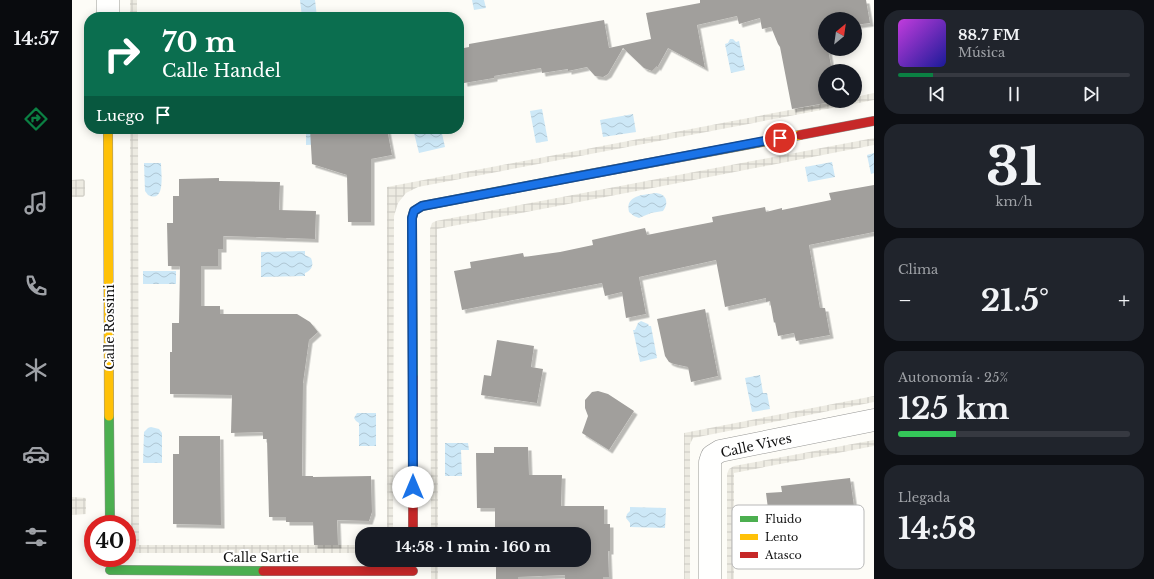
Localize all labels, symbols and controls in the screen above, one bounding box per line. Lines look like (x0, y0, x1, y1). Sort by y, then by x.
north arrow (818, 12, 862, 56)
map controls (818, 12, 862, 108)
text: 70 m (162, 25, 236, 60)
text: 88.7 FM (958, 25, 1020, 44)
text: 14:57 (14, 28, 58, 50)
icon: right (96, 28, 148, 80)
text: Música (958, 44, 1005, 61)
text: Calle Handel (162, 60, 281, 82)
button: search (818, 64, 862, 108)
icon: previous (926, 83, 948, 105)
icon: pause (1003, 83, 1025, 105)
icon: next (1080, 83, 1102, 105)
icon: arrive (152, 104, 174, 126)
icon: directions (22, 105, 50, 133)
text: Luego (96, 106, 144, 125)
pin (763, 121, 797, 155)
icon: arrive (769, 127, 791, 149)
text: 31 (986, 135, 1042, 199)
icon: music (22, 189, 50, 217)
text: km/h (996, 193, 1032, 210)
text: Clima (898, 261, 938, 278)
icon: phone (22, 272, 50, 300)
text: 21.5° (981, 282, 1049, 319)
street label: Calle Rossini (101, 284, 118, 370)
text: − (898, 287, 912, 314)
text: + (1118, 287, 1130, 314)
icon: climate (22, 356, 50, 384)
text: Autonomía · 25% (898, 369, 1008, 386)
text: 125 km (898, 390, 1010, 427)
street label: Calle Vives (719, 430, 793, 461)
icon: car (22, 440, 50, 468)
position arrow (392, 466, 434, 508)
text: Llegada (898, 489, 950, 506)
legend (732, 505, 864, 569)
text: 14:58 (898, 510, 976, 547)
text: Fluido (765, 512, 802, 526)
speed limit sign: 40 (84, 515, 136, 567)
icon: filters (22, 523, 50, 551)
text: Lento (765, 530, 798, 544)
text: 14:58 · 1 min · 160 m (395, 537, 551, 556)
text: Atasco (764, 548, 802, 562)
street label: Calle Sartie (223, 549, 299, 566)

